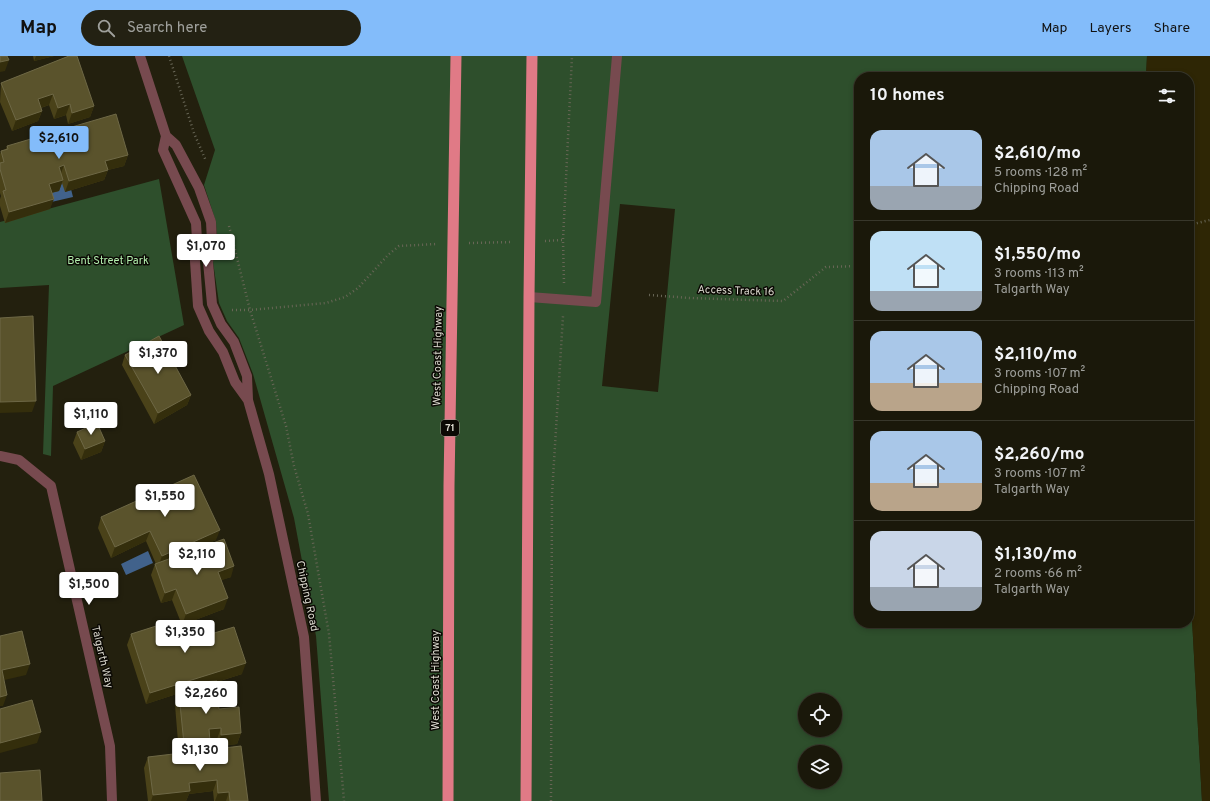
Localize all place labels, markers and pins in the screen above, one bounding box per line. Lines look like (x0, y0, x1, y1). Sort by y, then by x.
pin: $2,610 (26, 126, 92, 160)
pin: $1,070 (173, 234, 239, 268)
pin: $1,370 (125, 341, 191, 375)
pin: $1,110 (58, 402, 124, 436)
pin: $1,550 (132, 484, 198, 518)
pin: $2,110 (164, 542, 230, 576)
pin: $1,500 (56, 572, 122, 606)
pin: $1,350 (152, 620, 218, 654)
pin: $2,260 (173, 681, 239, 715)
pin: $1,130 (167, 738, 233, 772)

